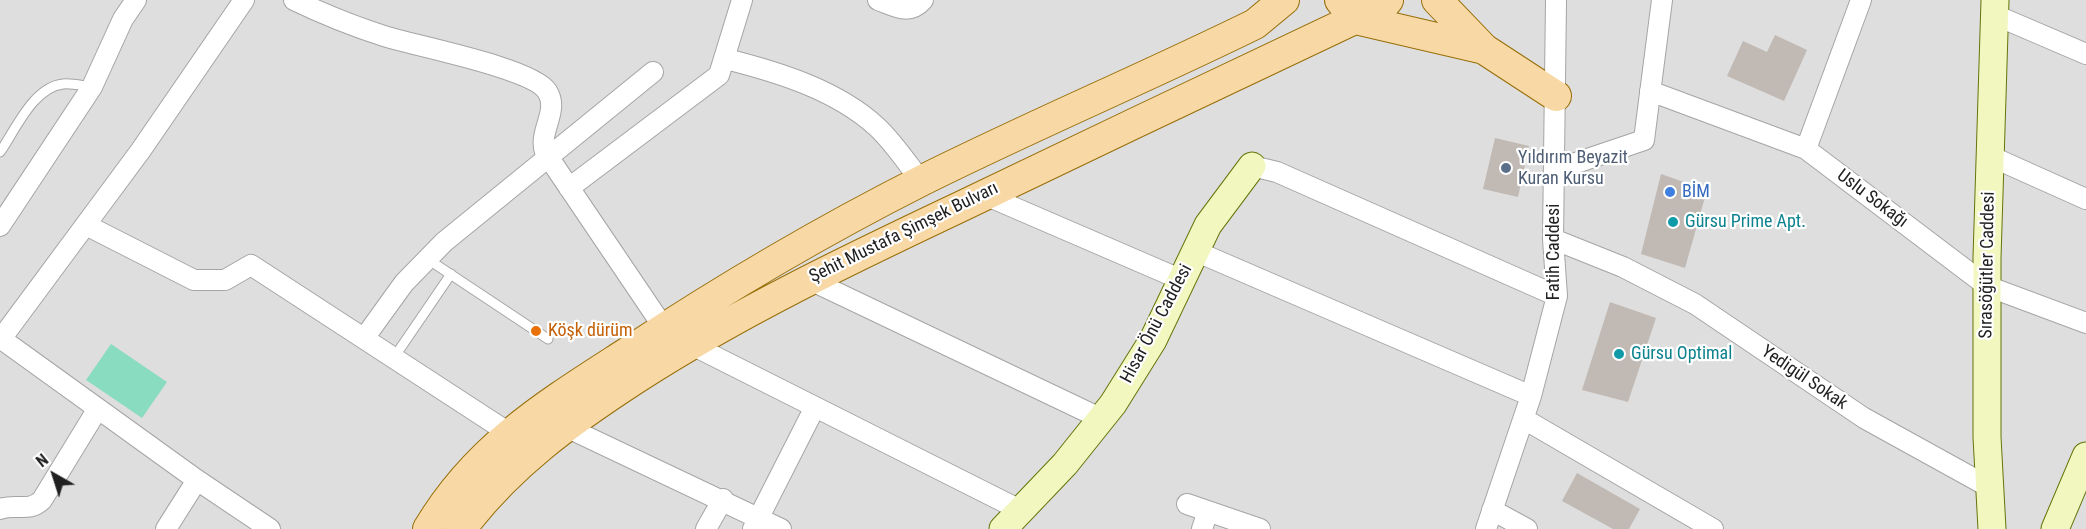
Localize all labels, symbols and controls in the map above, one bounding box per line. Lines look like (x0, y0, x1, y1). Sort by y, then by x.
place label: Yıldırım Beyazit Kuran Kursu (1518, 147, 1628, 190)
marker: Yıldırım Beyazit Kuran Kursu (1499, 161, 1513, 175)
street label: Uslu Sokağı (1832, 165, 1912, 233)
street label: Şehit Mustafa Şimşek Bulvarı (806, 178, 1002, 288)
place label: BİM (1682, 181, 1710, 203)
marker: BİM (1663, 185, 1677, 199)
street label: Sırasöğütler Caddesi (1976, 191, 2000, 339)
street label: Fatih Caddesi (1543, 204, 1565, 300)
place label: Gürsu Prime Apt. (1685, 211, 1806, 233)
marker: Gürsu Prime Apt. (1666, 215, 1680, 229)
street label: Hisar Önü Caddesi (1117, 261, 1197, 387)
place label: Köşk dürüm (548, 320, 632, 342)
marker: Köşk dürüm (529, 324, 543, 338)
street label: Yedigül Sokak (1757, 341, 1851, 415)
place label: Gürsu Optimal (1631, 343, 1732, 365)
marker: Gürsu Optimal (1612, 347, 1626, 361)
north arrow (24, 445, 84, 505)
text: N (33, 450, 52, 471)

